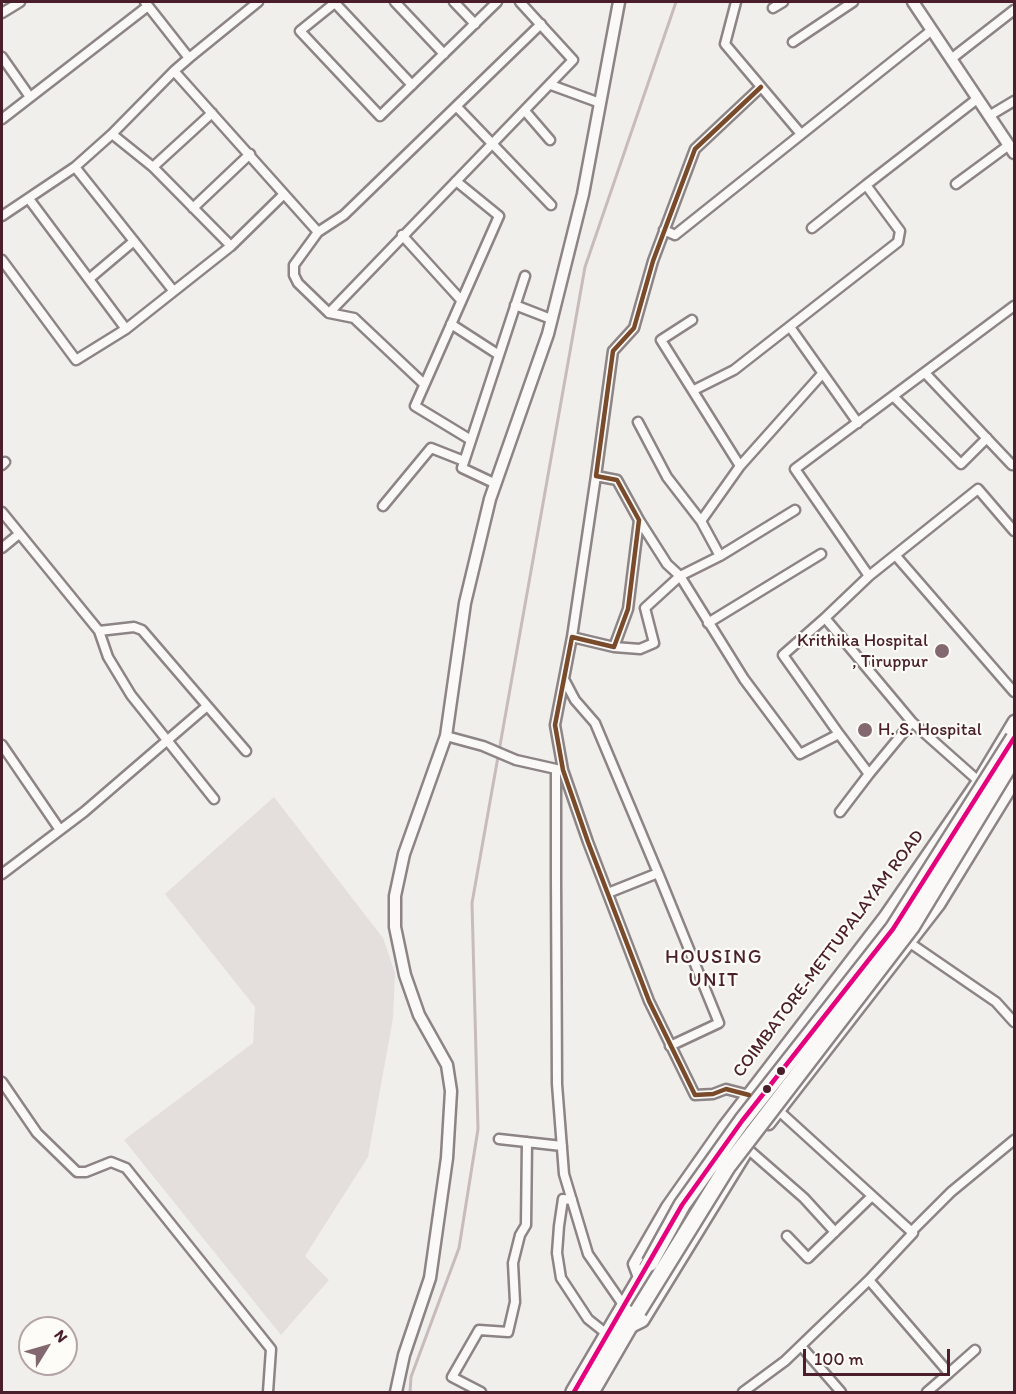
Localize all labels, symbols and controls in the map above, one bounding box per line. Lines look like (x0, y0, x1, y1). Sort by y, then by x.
place label: Krithika Hospital , Tiruppur (797, 630, 928, 672)
marker: Krithika Hospital , Tiruppur (933, 642, 951, 660)
place label: H. S. Hospital (878, 719, 982, 741)
marker: H. S. Hospital (856, 721, 874, 739)
street label: COIMBATORE-METTUPALAYAM ROAD (729, 826, 929, 1082)
district label: HOUSING UNIT (665, 946, 763, 993)
unlabelled marker (775, 1065, 787, 1077)
unlabelled marker (761, 1083, 773, 1095)
north arrow (18, 1316, 78, 1376)
text: N (50, 1326, 72, 1346)
scale bar (806, 1337, 953, 1375)
text: 100 m (814, 1348, 864, 1370)

